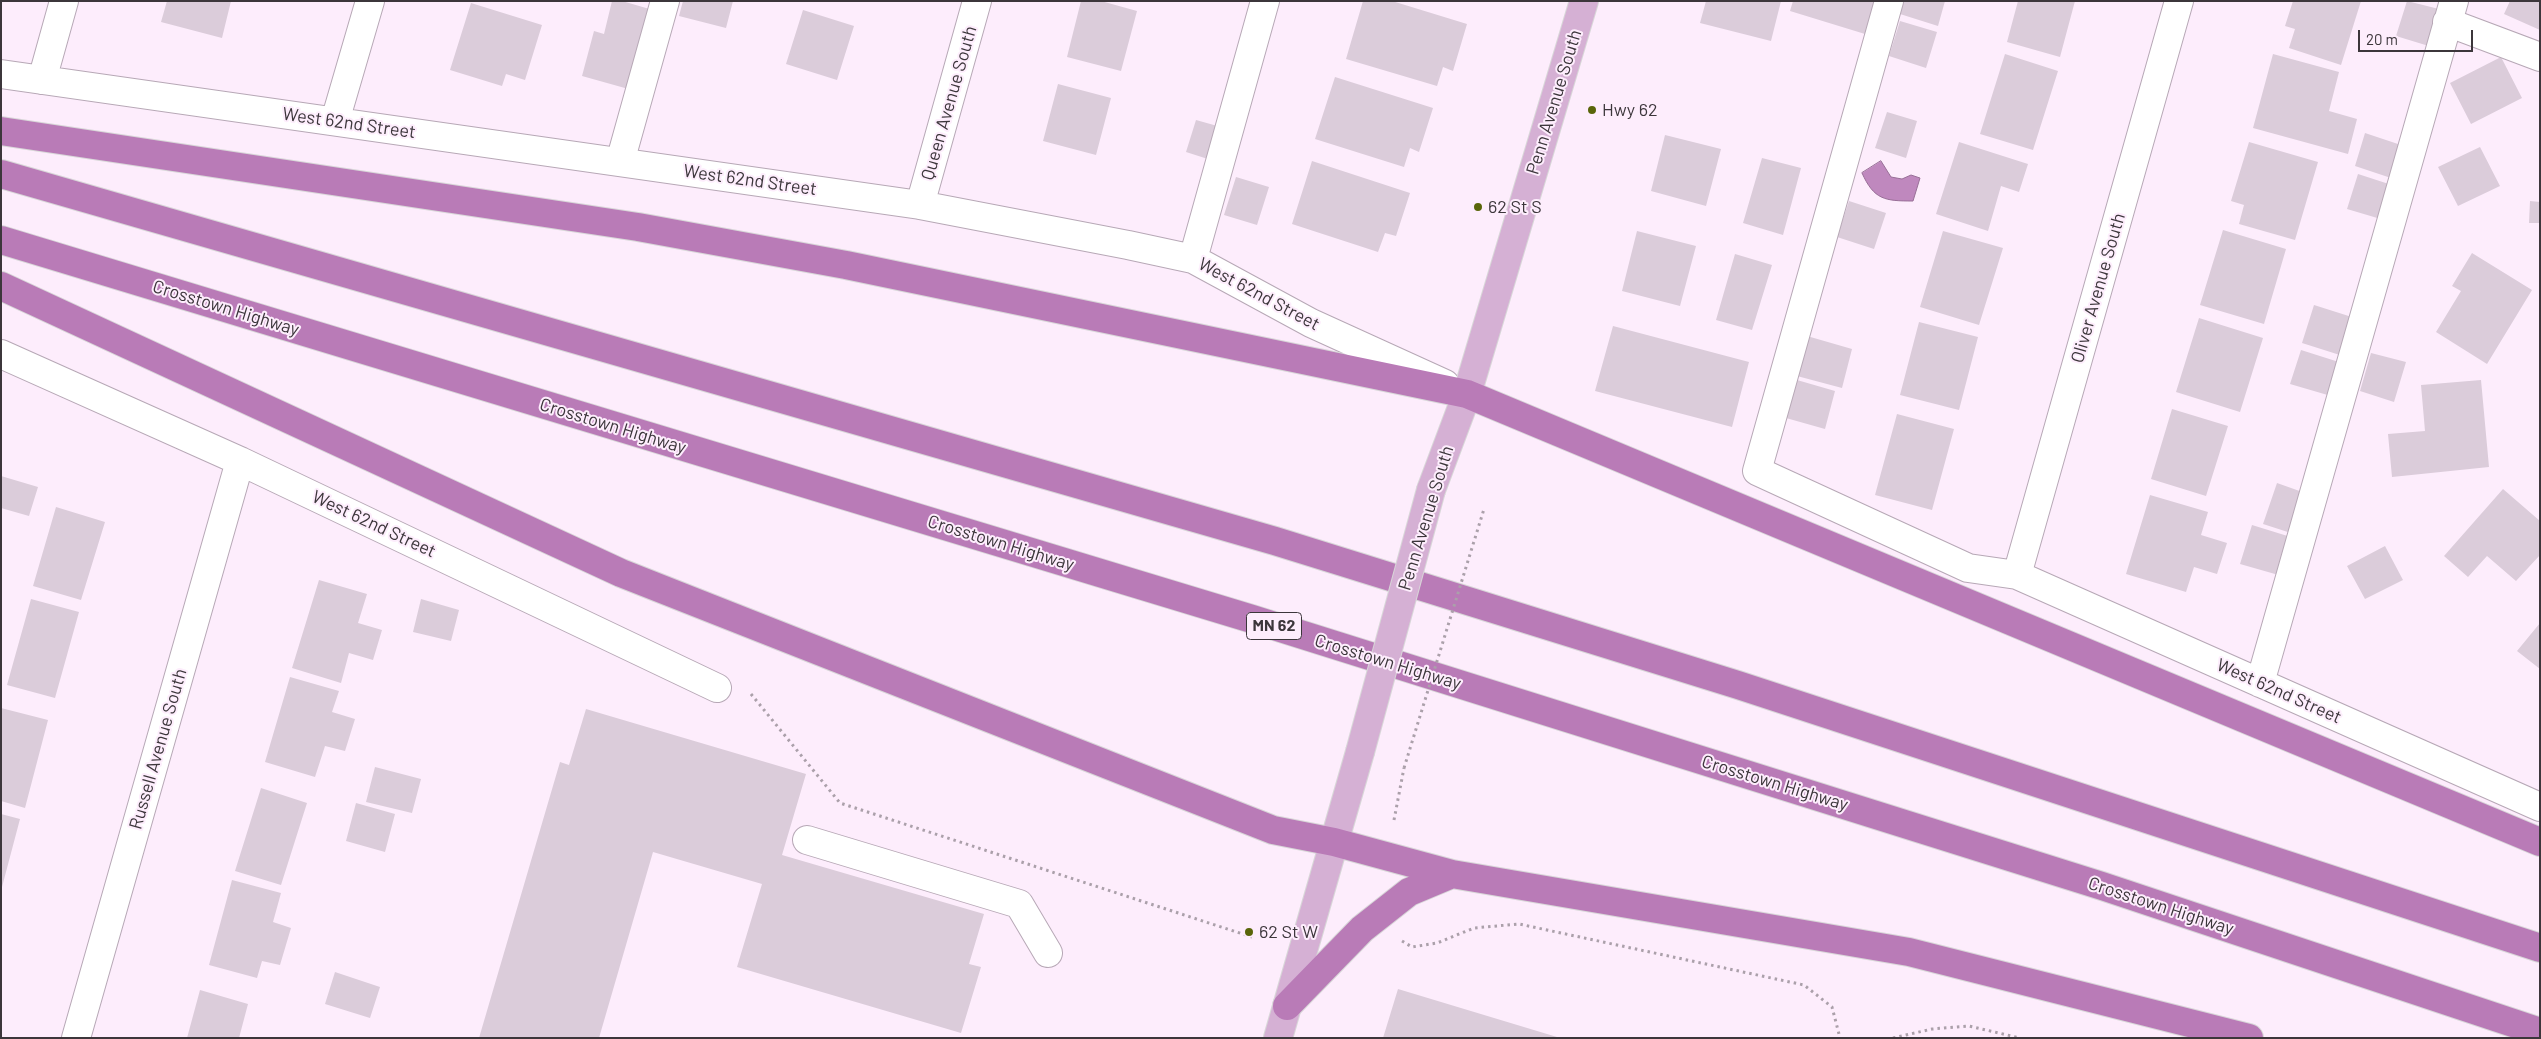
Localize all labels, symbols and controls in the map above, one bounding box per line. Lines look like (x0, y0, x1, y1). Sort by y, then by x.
scale bar (2361, 20, 2476, 52)
street label: Queen Avenue South (917, 23, 981, 183)
street label: Penn Avenue South (1522, 27, 1586, 177)
text: 20 m (2366, 30, 2398, 48)
place label: Hwy 62 (1602, 99, 1658, 121)
street label: West 62nd Street (281, 103, 417, 143)
marker: Hwy 62 (1586, 104, 1598, 116)
street label: West 62nd Street (682, 160, 818, 200)
place label: 62 St S (1488, 196, 1542, 218)
marker: 62 St S (1472, 201, 1484, 213)
street label: Oliver Avenue South (2066, 211, 2130, 365)
street label: West 62nd Street (1195, 253, 1323, 335)
street label: Crosstown Highway (150, 275, 302, 341)
street label: Crosstown Highway (537, 393, 689, 459)
street label: Penn Avenue South (1394, 443, 1458, 593)
street label: West 62nd Street (309, 486, 439, 562)
street label: Crosstown Highway (925, 510, 1077, 576)
road number: MN 62 (1246, 612, 1302, 640)
street label: Crosstown Highway (1312, 629, 1464, 695)
street label: West 62nd Street (2213, 654, 2345, 728)
street label: Russell Avenue South (125, 666, 191, 832)
street label: Crosstown Highway (1699, 750, 1851, 816)
street label: Crosstown Highway (2085, 872, 2237, 940)
place label: 62 St W (1259, 921, 1318, 943)
marker: 62 St W (1243, 926, 1255, 938)

